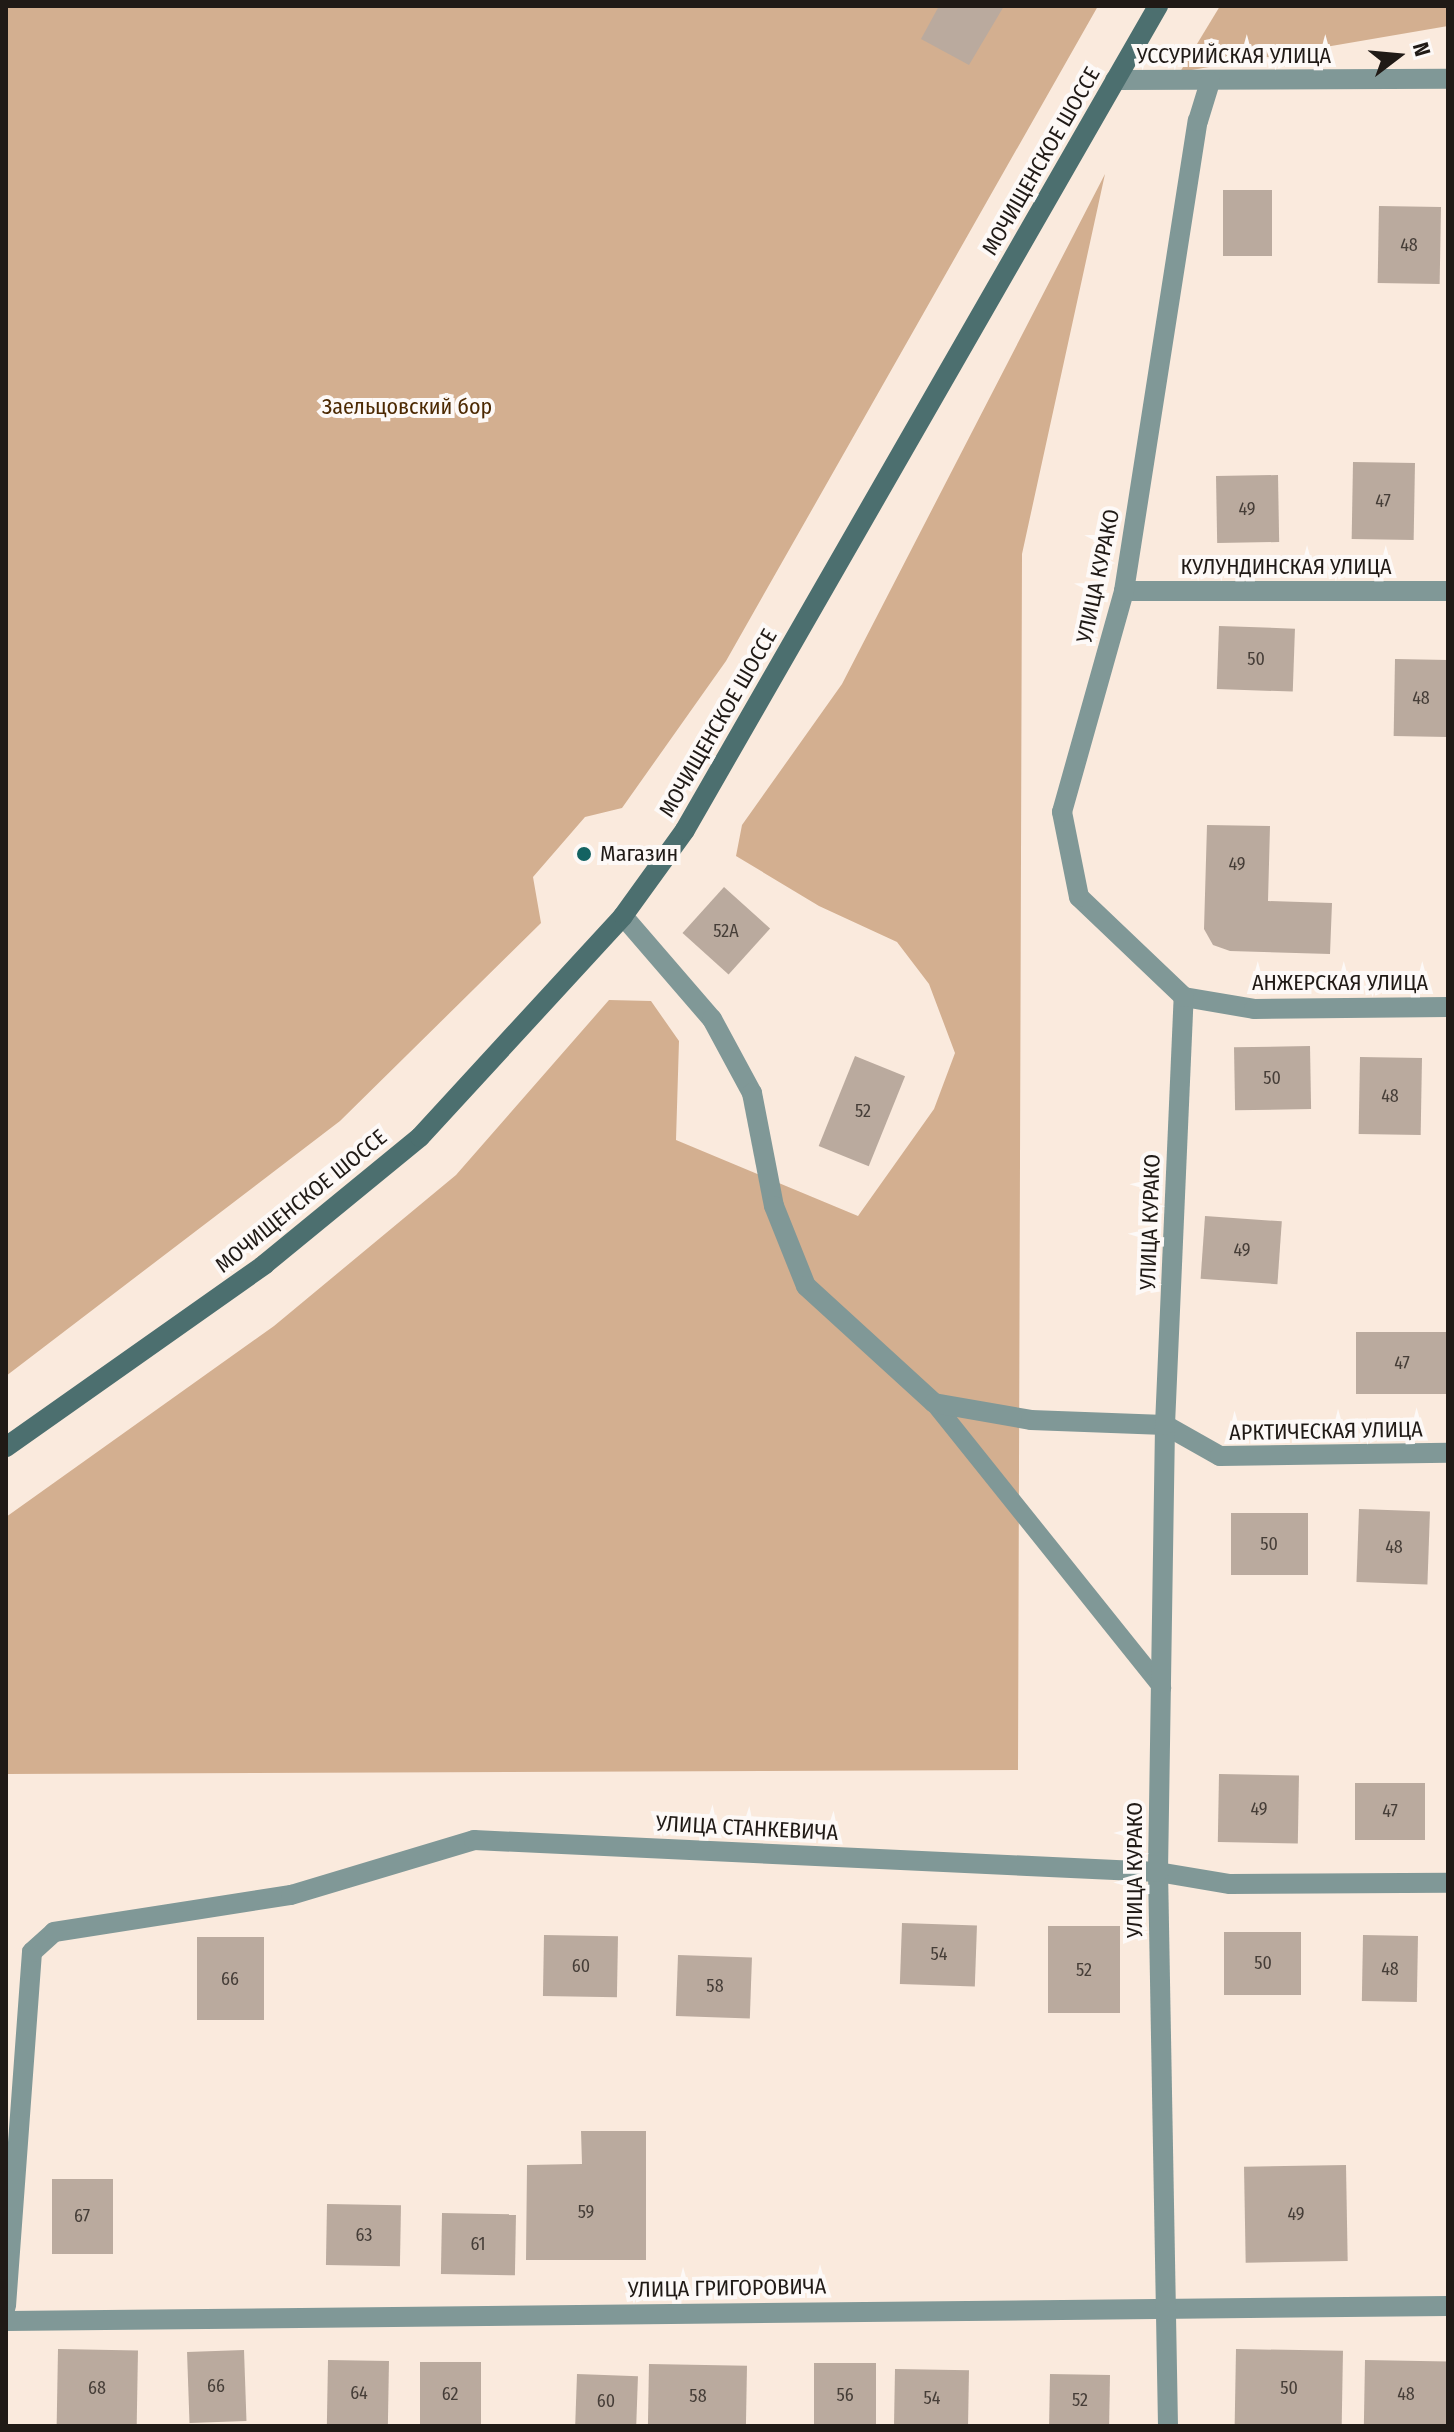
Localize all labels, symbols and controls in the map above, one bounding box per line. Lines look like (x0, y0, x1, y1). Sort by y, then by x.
north arrow (1358, 16, 1438, 96)
text: N (1407, 39, 1436, 59)
street label: УССУРИЙСКАЯ УЛИЦА (1137, 43, 1331, 69)
street label: МОЧИЩЕНСКОЕ ШОССЕ (976, 62, 1106, 260)
house number: 48 (1400, 234, 1418, 256)
park label: Заельцовский бор (322, 394, 492, 420)
house number: 47 (1375, 490, 1391, 512)
house number: 49 (1238, 498, 1256, 520)
street label: УЛИЦА КУРАКО (1071, 507, 1125, 645)
street label: КУЛУНДИНСКАЯ УЛИЦА (1181, 554, 1391, 580)
street label: МОЧИЩЕНСКОЕ ШОССЕ (653, 624, 783, 822)
house number: 50 (1247, 648, 1265, 670)
house number: 48 (1412, 687, 1430, 709)
place label: Магазин (600, 841, 678, 867)
marker: Магазин (575, 845, 593, 863)
house number: 49 (1228, 853, 1246, 875)
house number: 52А (713, 920, 739, 942)
street label: АНЖЕРСКАЯ УЛИЦА (1252, 970, 1428, 996)
house number: 50 (1263, 1067, 1281, 1089)
house number: 48 (1381, 1085, 1399, 1107)
house number: 52 (855, 1100, 871, 1122)
street label: МОЧИЩЕНСКОЕ ШОССЕ (210, 1124, 392, 1278)
street label: УЛИЦА КУРАКО (1134, 1154, 1166, 1290)
house number: 49 (1233, 1239, 1251, 1261)
house number: 47 (1394, 1352, 1410, 1374)
street label: АРКТИЧЕСКАЯ УЛИЦА (1229, 1416, 1423, 1446)
house number: 50 (1260, 1533, 1278, 1555)
house number: 48 (1385, 1536, 1403, 1558)
house number: 49 (1250, 1798, 1268, 1820)
house number: 47 (1382, 1800, 1398, 1822)
street label: УЛИЦА КУРАКО (1122, 1802, 1148, 1938)
street label: УЛИЦА СТАНКЕВИЧА (655, 1810, 839, 1846)
house number: 54 (931, 1943, 947, 1965)
house number: 50 (1254, 1952, 1272, 1974)
house number: 60 (572, 1955, 590, 1977)
house number: 48 (1381, 1958, 1399, 1980)
house number: 52 (1076, 1959, 1092, 1981)
house number: 66 (221, 1968, 239, 1990)
house number: 58 (706, 1975, 724, 1997)
house number: 59 (578, 2201, 594, 2223)
house number: 49 (1287, 2203, 1305, 2225)
house number: 67 (74, 2205, 90, 2227)
house number: 63 (356, 2224, 372, 2246)
house number: 61 (470, 2233, 486, 2255)
street label: УЛИЦА ГРИГОРОВИЧА (628, 2273, 826, 2303)
house number: 66 (207, 2375, 225, 2397)
house number: 68 (88, 2377, 106, 2399)
house number: 50 (1280, 2377, 1298, 2399)
house number: 64 (350, 2382, 368, 2404)
house number: 62 (442, 2383, 458, 2405)
house number: 48 (1397, 2383, 1415, 2405)
house number: 56 (836, 2384, 854, 2406)
house number: 58 (689, 2385, 707, 2407)
house number: 54 (924, 2387, 940, 2409)
house number: 52 (1072, 2389, 1088, 2411)
house number: 60 (597, 2390, 615, 2412)

